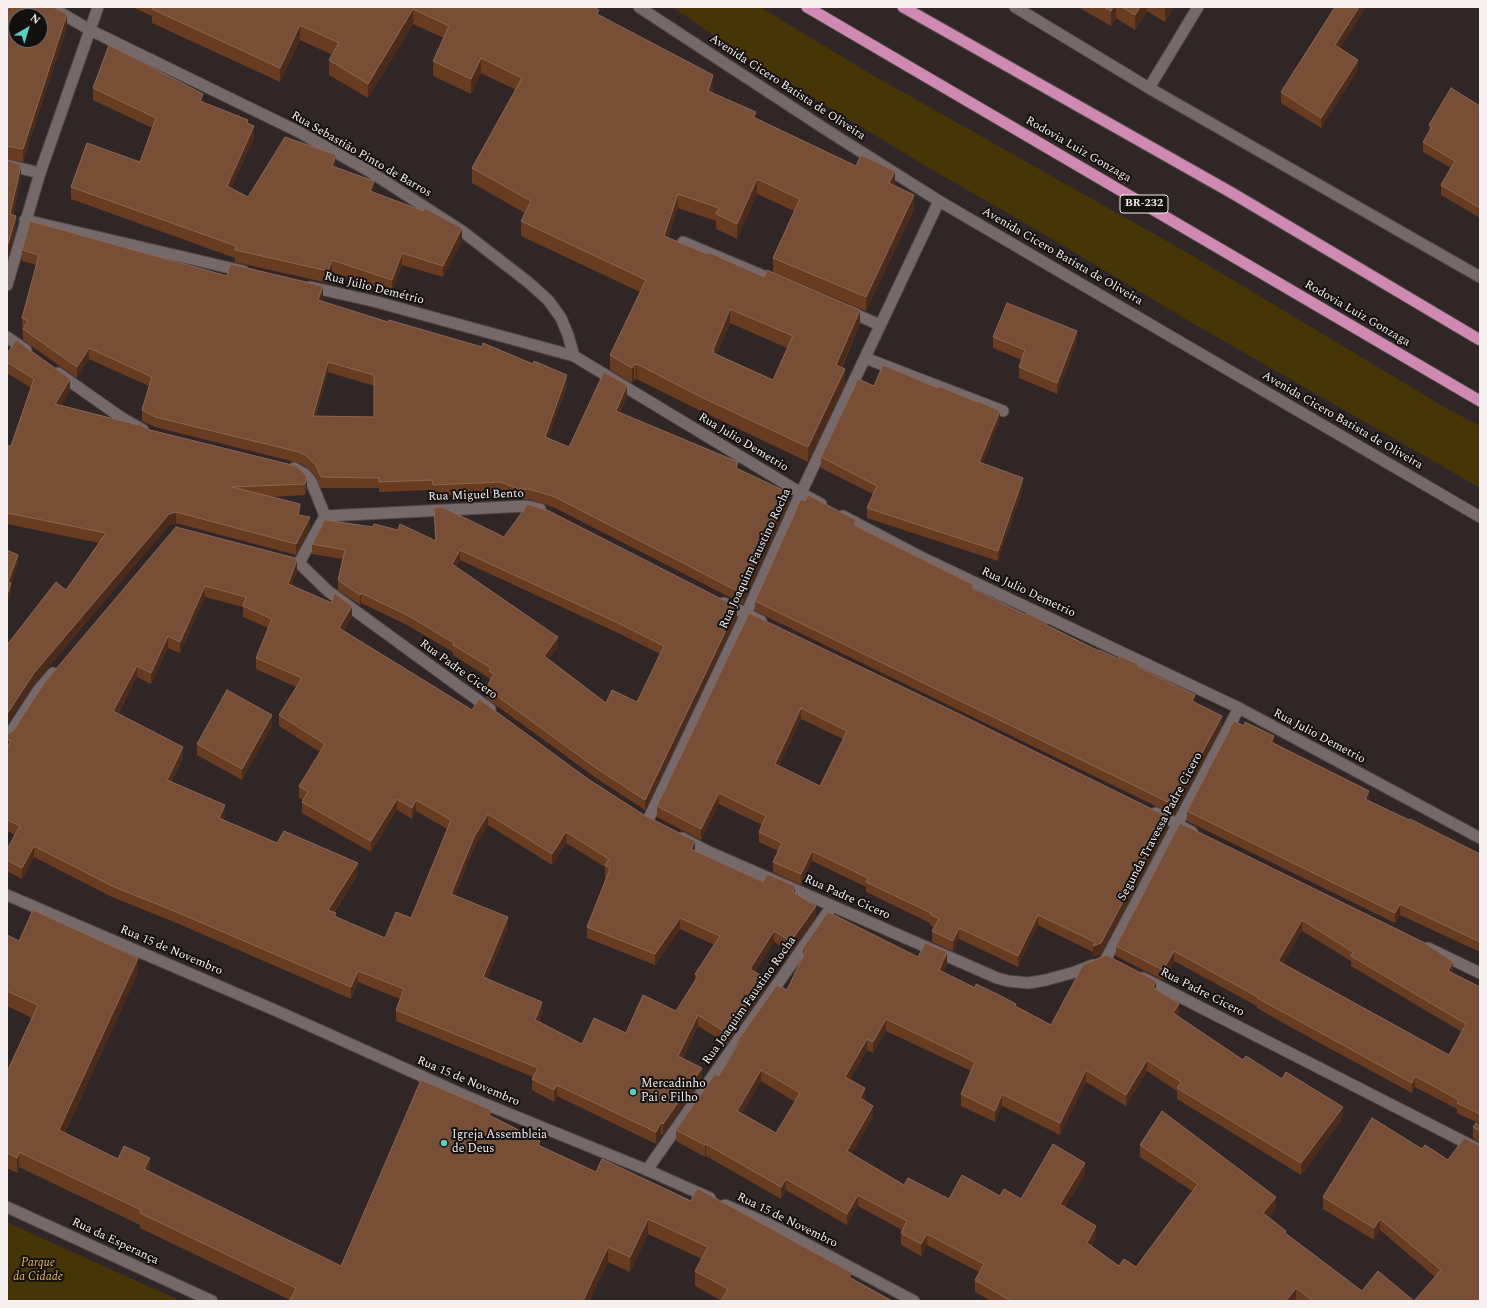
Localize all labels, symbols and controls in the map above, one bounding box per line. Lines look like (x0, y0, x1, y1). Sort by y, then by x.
north arrow (8, 8, 48, 48)
text: N (26, 9, 44, 28)
street label: Avenida Cicero Batista de Oliveira (706, 32, 868, 144)
street label: Rua Sebastião Pinto de Barros (288, 109, 434, 201)
street label: Rodovia Luiz Gonzaga (1023, 114, 1133, 186)
road number: BR-232 (1120, 195, 1168, 213)
street label: Avenida Cicero Batista de Oliveira (979, 205, 1145, 309)
street label: Rua Júlio Demétrio (323, 270, 425, 308)
street label: Rodovia Luiz Gonzaga (1302, 278, 1412, 350)
street label: Avenida Cicero Batista de Oliveira (1259, 369, 1425, 473)
street label: Rua Julio Demetrio (695, 411, 791, 475)
street label: Rua Miguel Bento (428, 487, 524, 505)
street label: Rua Joaquim Faustino Rocha (717, 487, 795, 631)
street label: Rua Julio Demetrio (979, 565, 1077, 621)
street label: Rua Padre Cicero (416, 637, 500, 703)
street label: Rua Julio Demetrio (1271, 707, 1367, 767)
street label: Segunda Travessa Padre Cicero (1116, 750, 1206, 904)
street label: Rua Padre Cicero (802, 873, 892, 923)
street label: Rua 15 de Novembro (118, 923, 224, 979)
street label: Rua Joaquim Faustino Rocha (700, 934, 800, 1068)
street label: Rua Padre Cicero (1158, 966, 1246, 1020)
street label: Rua 15 de Novembro (415, 1054, 521, 1110)
place label: Mercadinho Pai e Filho (641, 1078, 706, 1106)
marker: Mercadinho Pai e Filho (628, 1087, 638, 1097)
place label: Igreja Assembleia de Deus (452, 1129, 547, 1157)
marker: Igreja Assembleia de Deus (439, 1138, 449, 1148)
street label: Rua 15 de Novembro (734, 1190, 840, 1252)
street label: Rua da Esperança (69, 1216, 161, 1268)
park label: Parque da Cidade (13, 1257, 63, 1285)

